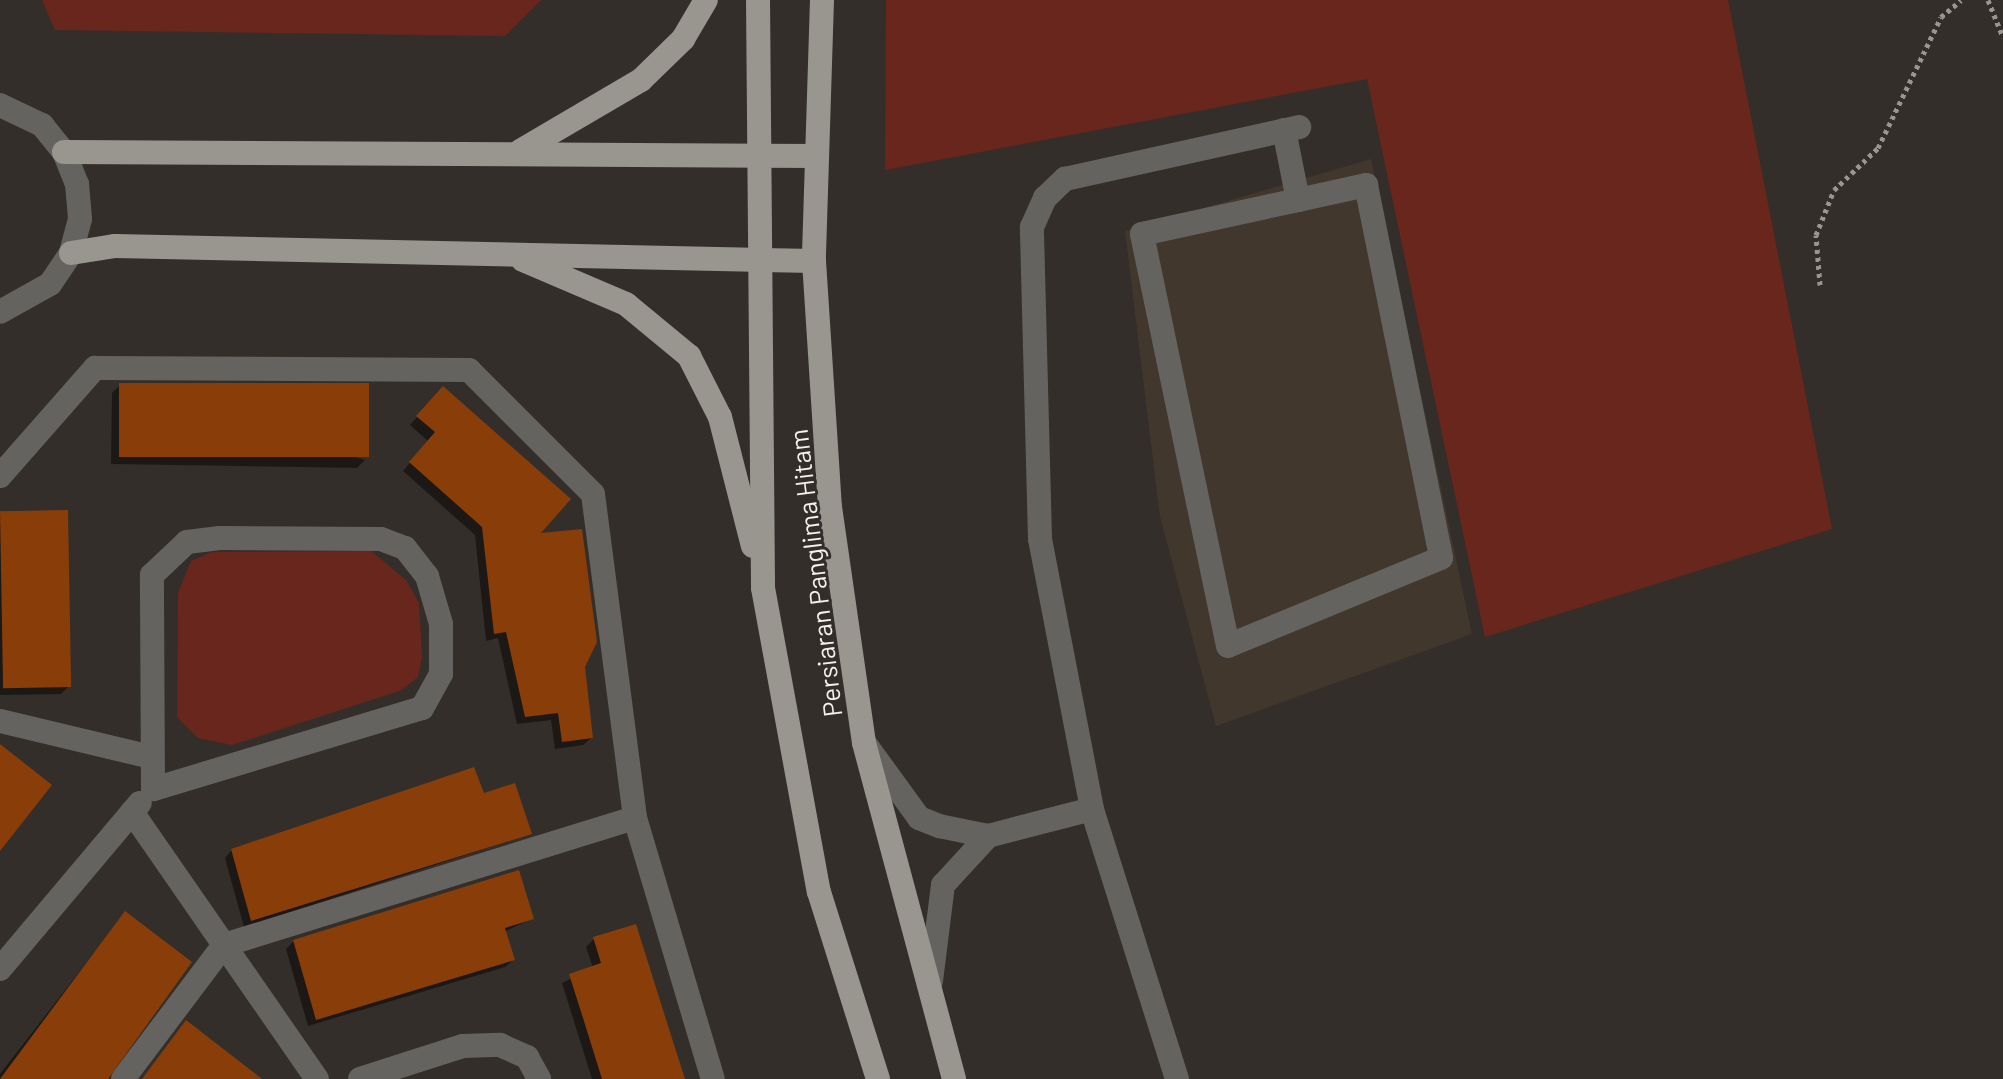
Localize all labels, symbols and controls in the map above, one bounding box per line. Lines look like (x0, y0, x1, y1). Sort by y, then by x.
street label: Persiaran Panglima Hitam (782, 427, 848, 719)

